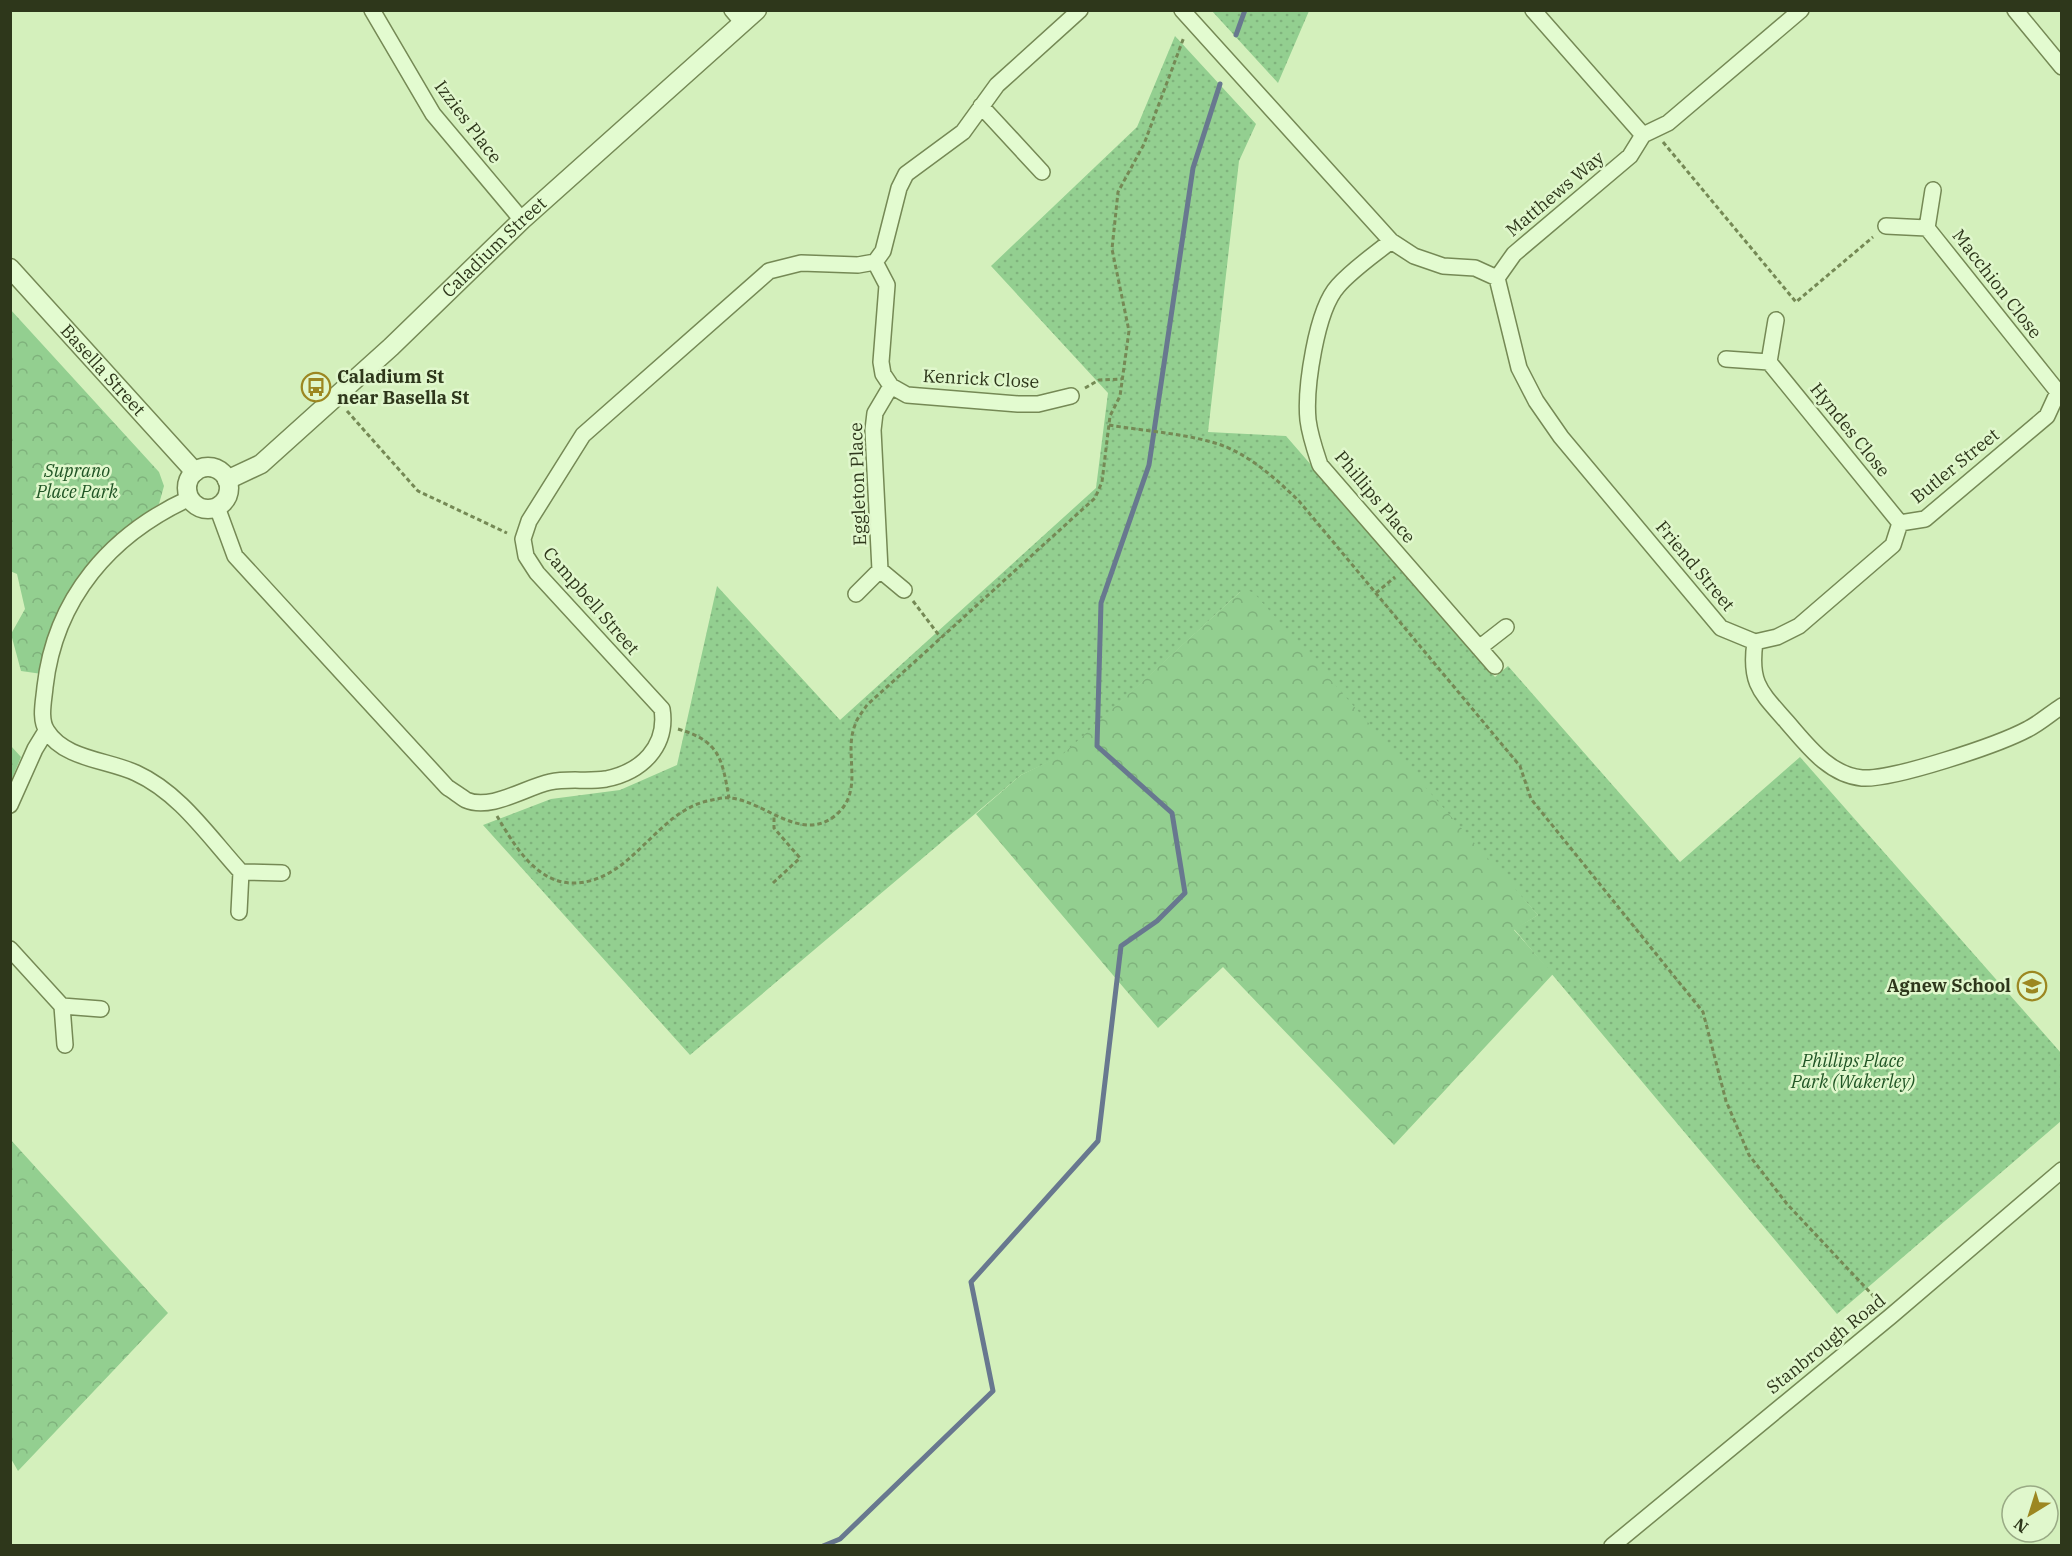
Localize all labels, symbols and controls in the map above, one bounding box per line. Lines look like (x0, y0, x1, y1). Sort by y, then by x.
street label: Izzies Place (430, 76, 507, 168)
street label: Matthews Way (1501, 146, 1609, 241)
street label: Caladium Street (437, 192, 551, 302)
street label: Macchion Close (1948, 224, 2047, 343)
street label: Basella Street (56, 319, 150, 420)
street label: Kenrick Close (922, 364, 1040, 393)
place label: Caladium St near Basella St (337, 365, 469, 409)
bus stop icon: Caladium St near Basella St (300, 371, 332, 403)
street label: Hyndes Close (1805, 378, 1895, 481)
street label: Eggleton Place (844, 422, 871, 546)
street label: Butler Street (1906, 423, 2004, 508)
street label: Phillips Place (1330, 446, 1421, 548)
park label: Suprano Place Park (35, 459, 119, 503)
street label: Friend Street (1651, 516, 1740, 616)
street label: Campbell Street (538, 542, 645, 659)
school or university icon: Agnew School (2016, 970, 2048, 1002)
place label: Agnew School (1887, 974, 2011, 997)
park label: Phillips Place Park (Wakerley) (1790, 1049, 1915, 1093)
street label: Stanbrough Road (1762, 1289, 1890, 1399)
north arrow (2000, 1484, 2060, 1544)
text: N (2010, 1514, 2032, 1538)

